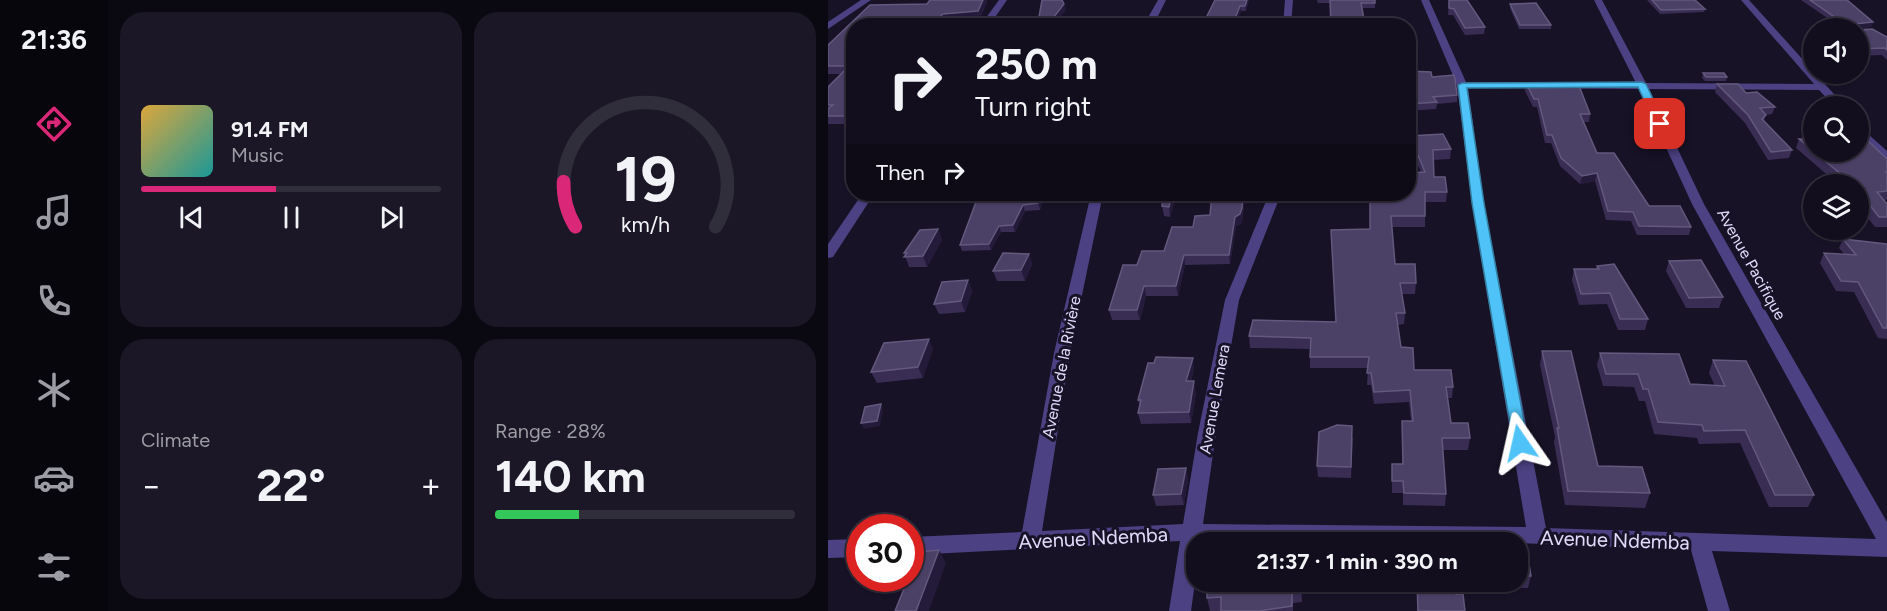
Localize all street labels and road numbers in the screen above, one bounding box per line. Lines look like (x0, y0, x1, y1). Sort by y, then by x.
street label: Avenue Pacifique (1713, 205, 1790, 323)
street label: Avenue de la Rivière (1038, 294, 1085, 440)
street label: Avenue Lemera (1195, 343, 1233, 455)
street label: Avenue Ndemba (1018, 522, 1168, 554)
street label: Avenue Ndemba (1540, 525, 1690, 555)

